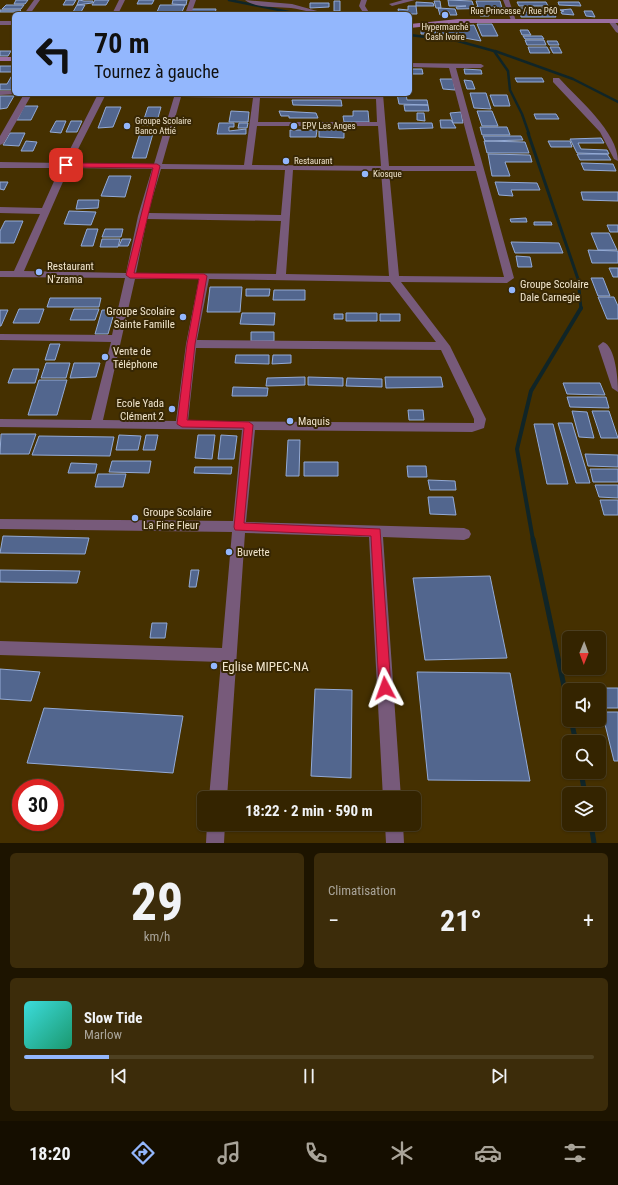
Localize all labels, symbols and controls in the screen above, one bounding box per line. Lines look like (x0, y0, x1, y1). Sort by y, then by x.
street label: Rue Princesse / Rue P60 (470, 6, 558, 16)
marker: Hypermarché Cash Ivoire (440, 10, 450, 20)
place label: Hypermarché Cash Ivoire (421, 22, 469, 42)
text: 70 m (94, 27, 150, 60)
icon: left (28, 28, 80, 80)
text: Tournez à gauche (94, 61, 219, 82)
place label: Groupe Scolaire Banco Attié (135, 116, 191, 136)
marker: Groupe Scolaire Banco Attié (122, 121, 132, 131)
marker: EPV Les Anges (289, 121, 299, 131)
place label: EPV Les Anges (302, 121, 356, 131)
pin (49, 148, 83, 182)
icon: arrive (55, 154, 77, 176)
marker: Restaurant (281, 156, 291, 166)
place label: Restaurant (294, 156, 333, 166)
marker: Kiosque (360, 169, 370, 179)
place label: Kiosque (373, 169, 402, 179)
place label: Restaurant N'zrama (47, 260, 94, 286)
marker: Restaurant N'zrama (34, 267, 44, 277)
place label: Groupe Scolaire Dale Carnegie (520, 278, 589, 304)
marker: Groupe Scolaire Dale Carnegie (507, 285, 517, 295)
place label: Groupe Scolaire Sainte Famille (106, 305, 175, 331)
marker: Groupe Scolaire Sainte Famille (178, 312, 188, 322)
place label: Vente de Téléphone (113, 345, 158, 371)
marker: Vente de Téléphone (100, 352, 110, 362)
place label: Ecole Yada Clément 2 (116, 397, 164, 423)
marker: Ecole Yada Clément 2 (167, 404, 177, 414)
place label: Maquis (298, 415, 330, 428)
marker: Maquis (285, 416, 295, 426)
place label: Groupe Scolaire La Fine Fleur (143, 506, 212, 532)
marker: Groupe Scolaire La Fine Fleur (130, 513, 140, 523)
place label: Buvette (237, 546, 270, 559)
marker: Buvette (224, 547, 234, 557)
north arrow (562, 631, 606, 675)
map controls (562, 631, 606, 831)
place label: Eglise MIPEC-NA (222, 659, 309, 674)
marker: Eglise MIPEC-NA (209, 661, 219, 671)
position arrow (364, 667, 406, 709)
button: sound (562, 683, 606, 727)
button: search (562, 735, 606, 779)
speed limit sign: 30 (12, 779, 64, 831)
button: layers (562, 787, 606, 831)
text: 18:22 · 2 min · 590 m (245, 802, 373, 820)
text: 29 (131, 872, 183, 933)
text: Climatisation (328, 883, 396, 898)
text: 21° (440, 903, 482, 938)
text: − (328, 908, 339, 933)
text: + (583, 908, 594, 933)
text: km/h (144, 929, 170, 944)
text: Slow Tide (84, 1009, 142, 1027)
text: Marlow (84, 1027, 122, 1042)
icon: previous (108, 1065, 130, 1087)
icon: pause (298, 1065, 320, 1087)
icon: next (488, 1065, 510, 1087)
icon: directions (129, 1139, 157, 1167)
icon: music (215, 1139, 243, 1167)
icon: phone (302, 1139, 330, 1167)
icon: climate (388, 1139, 416, 1167)
icon: car (474, 1139, 502, 1167)
icon: filters (561, 1139, 589, 1167)
text: 18:20 (29, 1143, 71, 1164)

